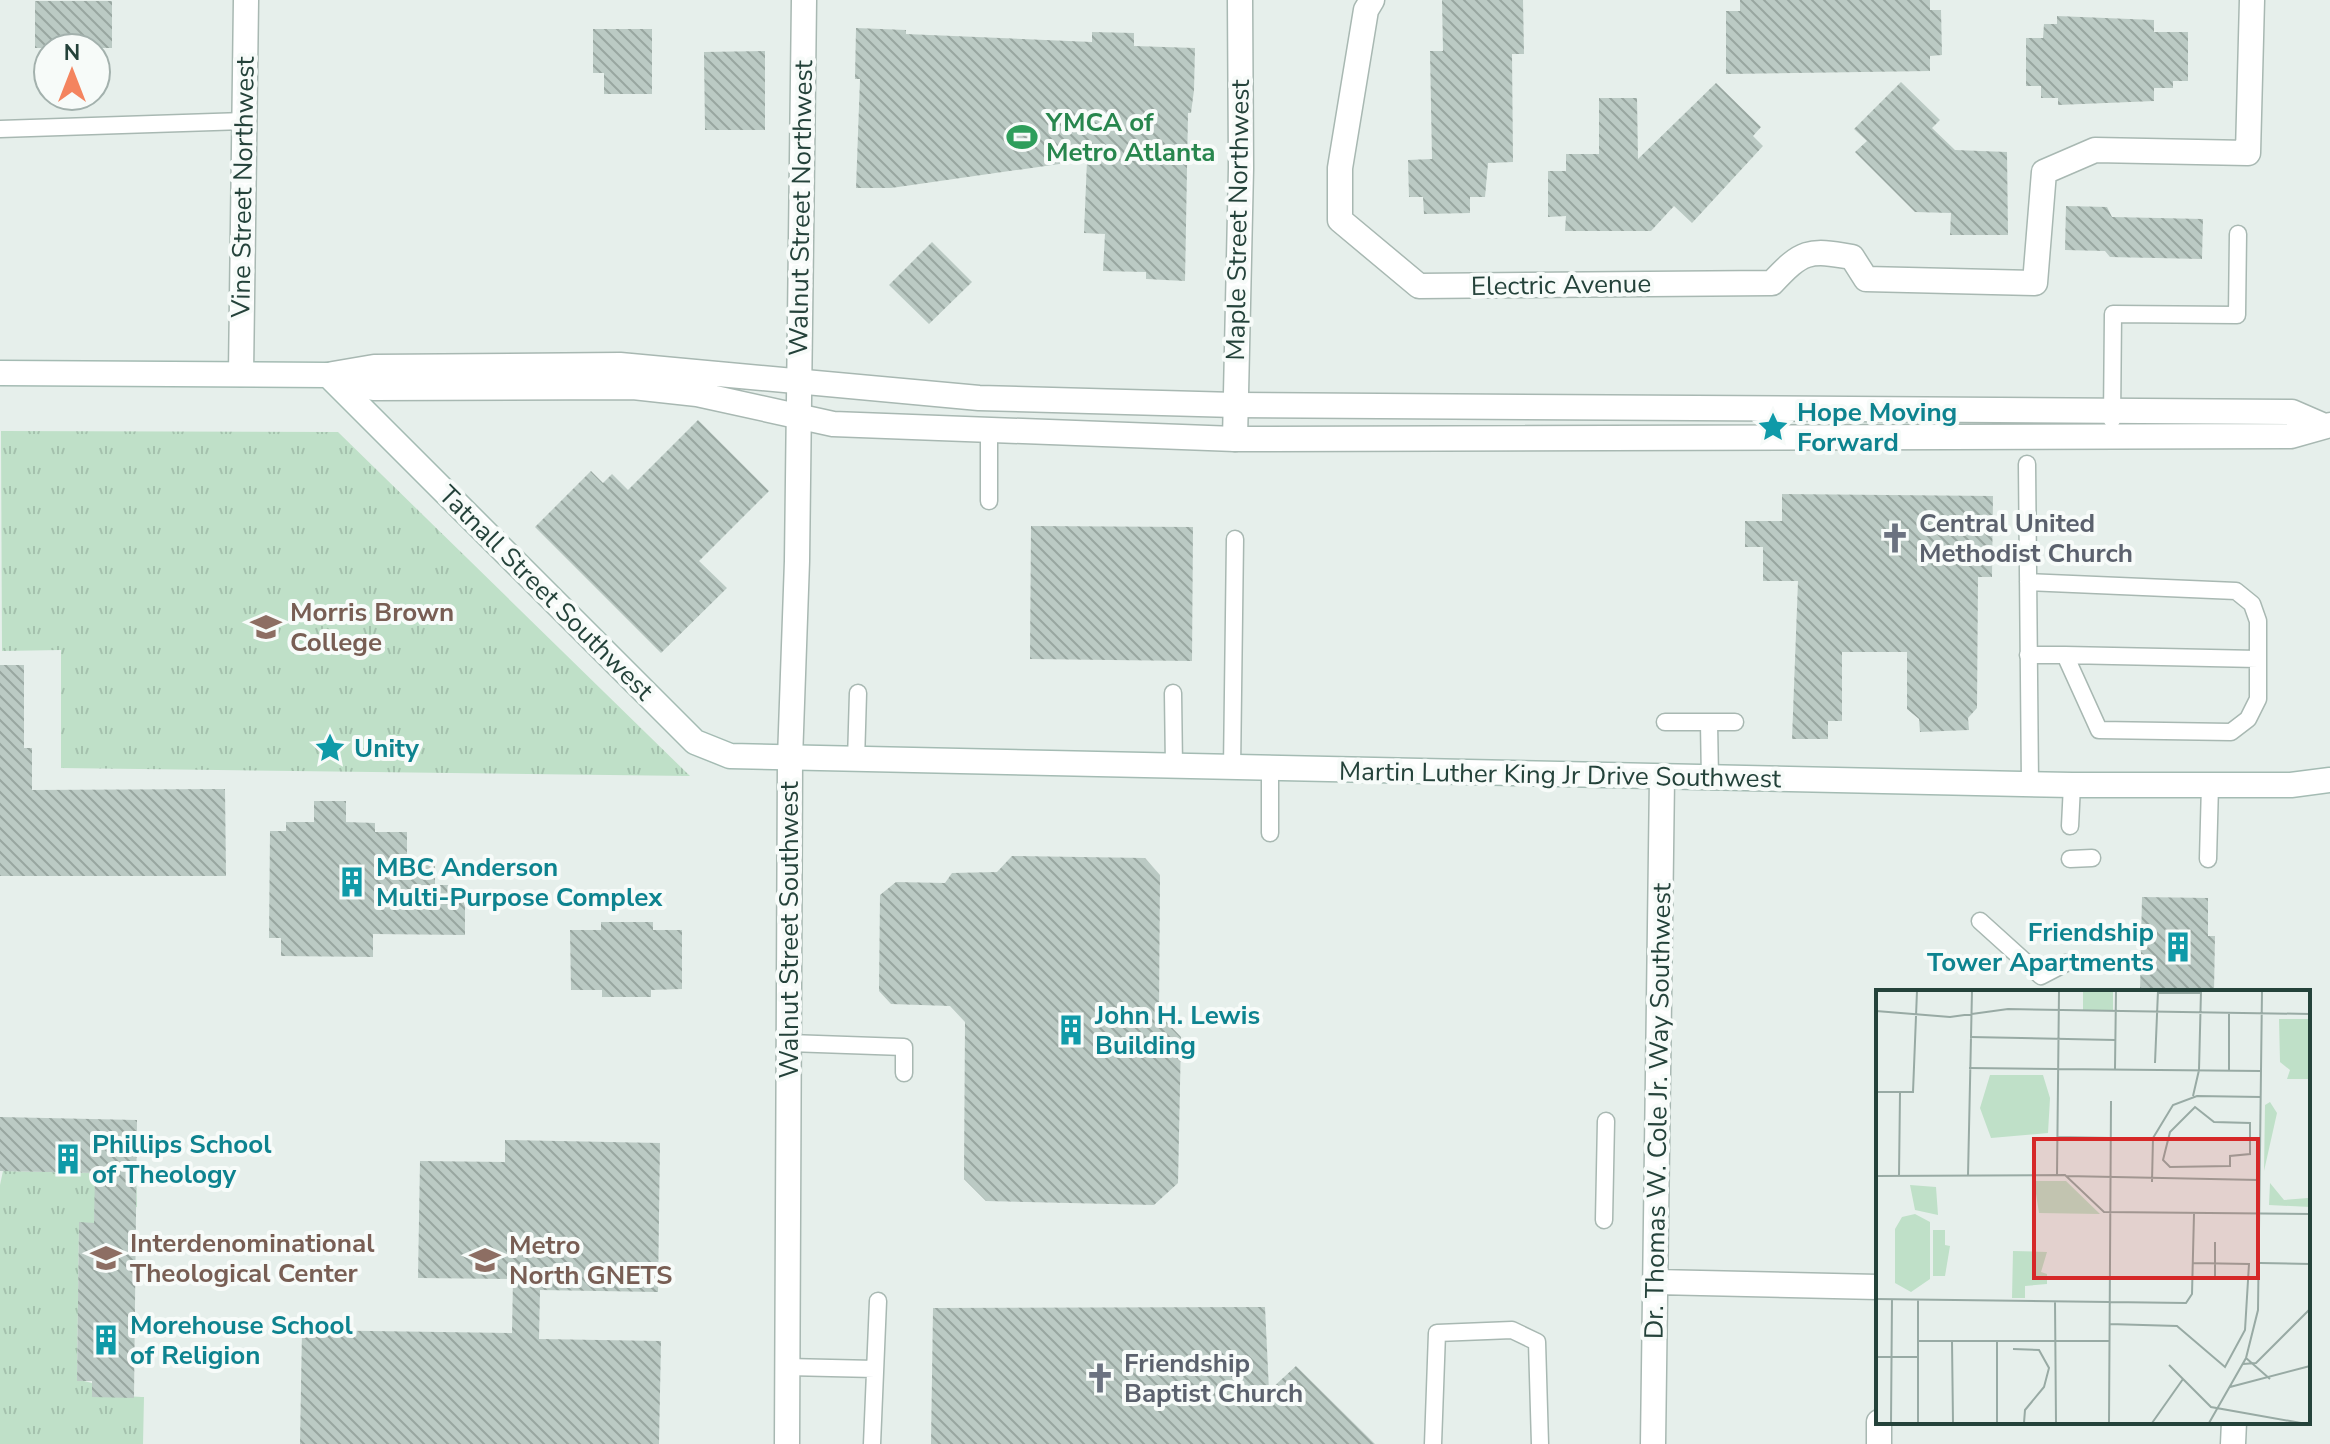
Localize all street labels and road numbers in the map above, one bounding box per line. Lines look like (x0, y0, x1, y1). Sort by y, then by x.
street label: Vine Street Northwest (223, 55, 263, 319)
street label: Walnut Street Northwest (781, 59, 821, 356)
street label: Maple Street Northwest (1218, 78, 1258, 361)
street label: Electric Avenue (1471, 266, 1651, 304)
street label: Tatnall Street Southwest (431, 478, 662, 709)
street label: Martin Luther King Jr Drive Southwest (1339, 754, 1782, 796)
street label: Walnut Street Southwest (772, 781, 807, 1079)
street label: Dr. Thomas W. Cole Jr. Way Southwest (1637, 882, 1679, 1339)

